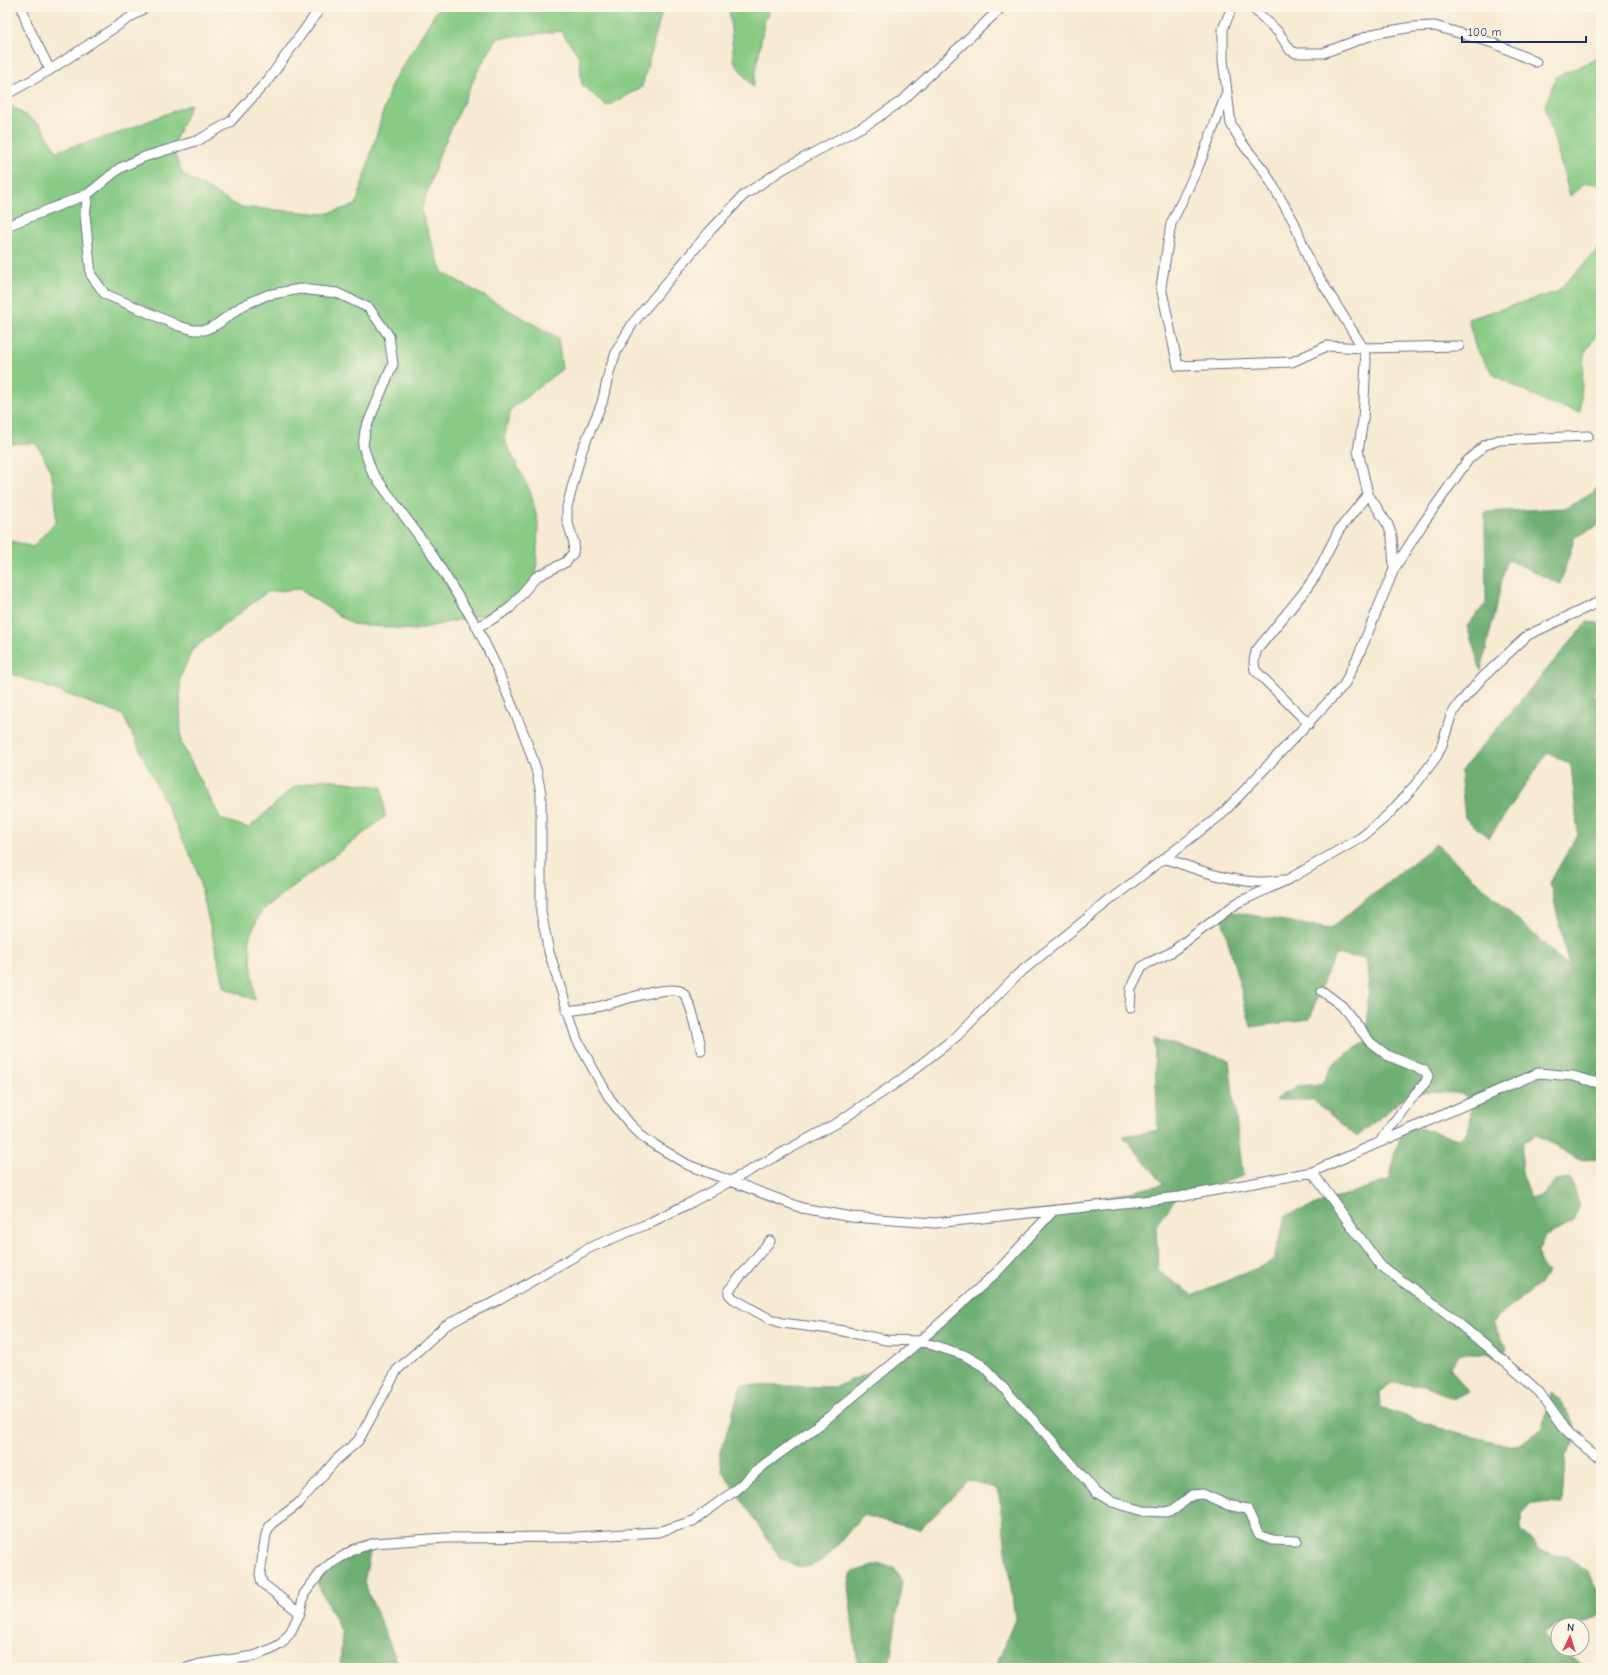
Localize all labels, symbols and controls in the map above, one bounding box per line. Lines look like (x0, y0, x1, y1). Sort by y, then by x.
scale bar (1462, 18, 1586, 44)
text: 100 m (1468, 25, 1501, 39)
north arrow (1550, 1617, 1590, 1657)
text: N (1567, 1621, 1575, 1634)

